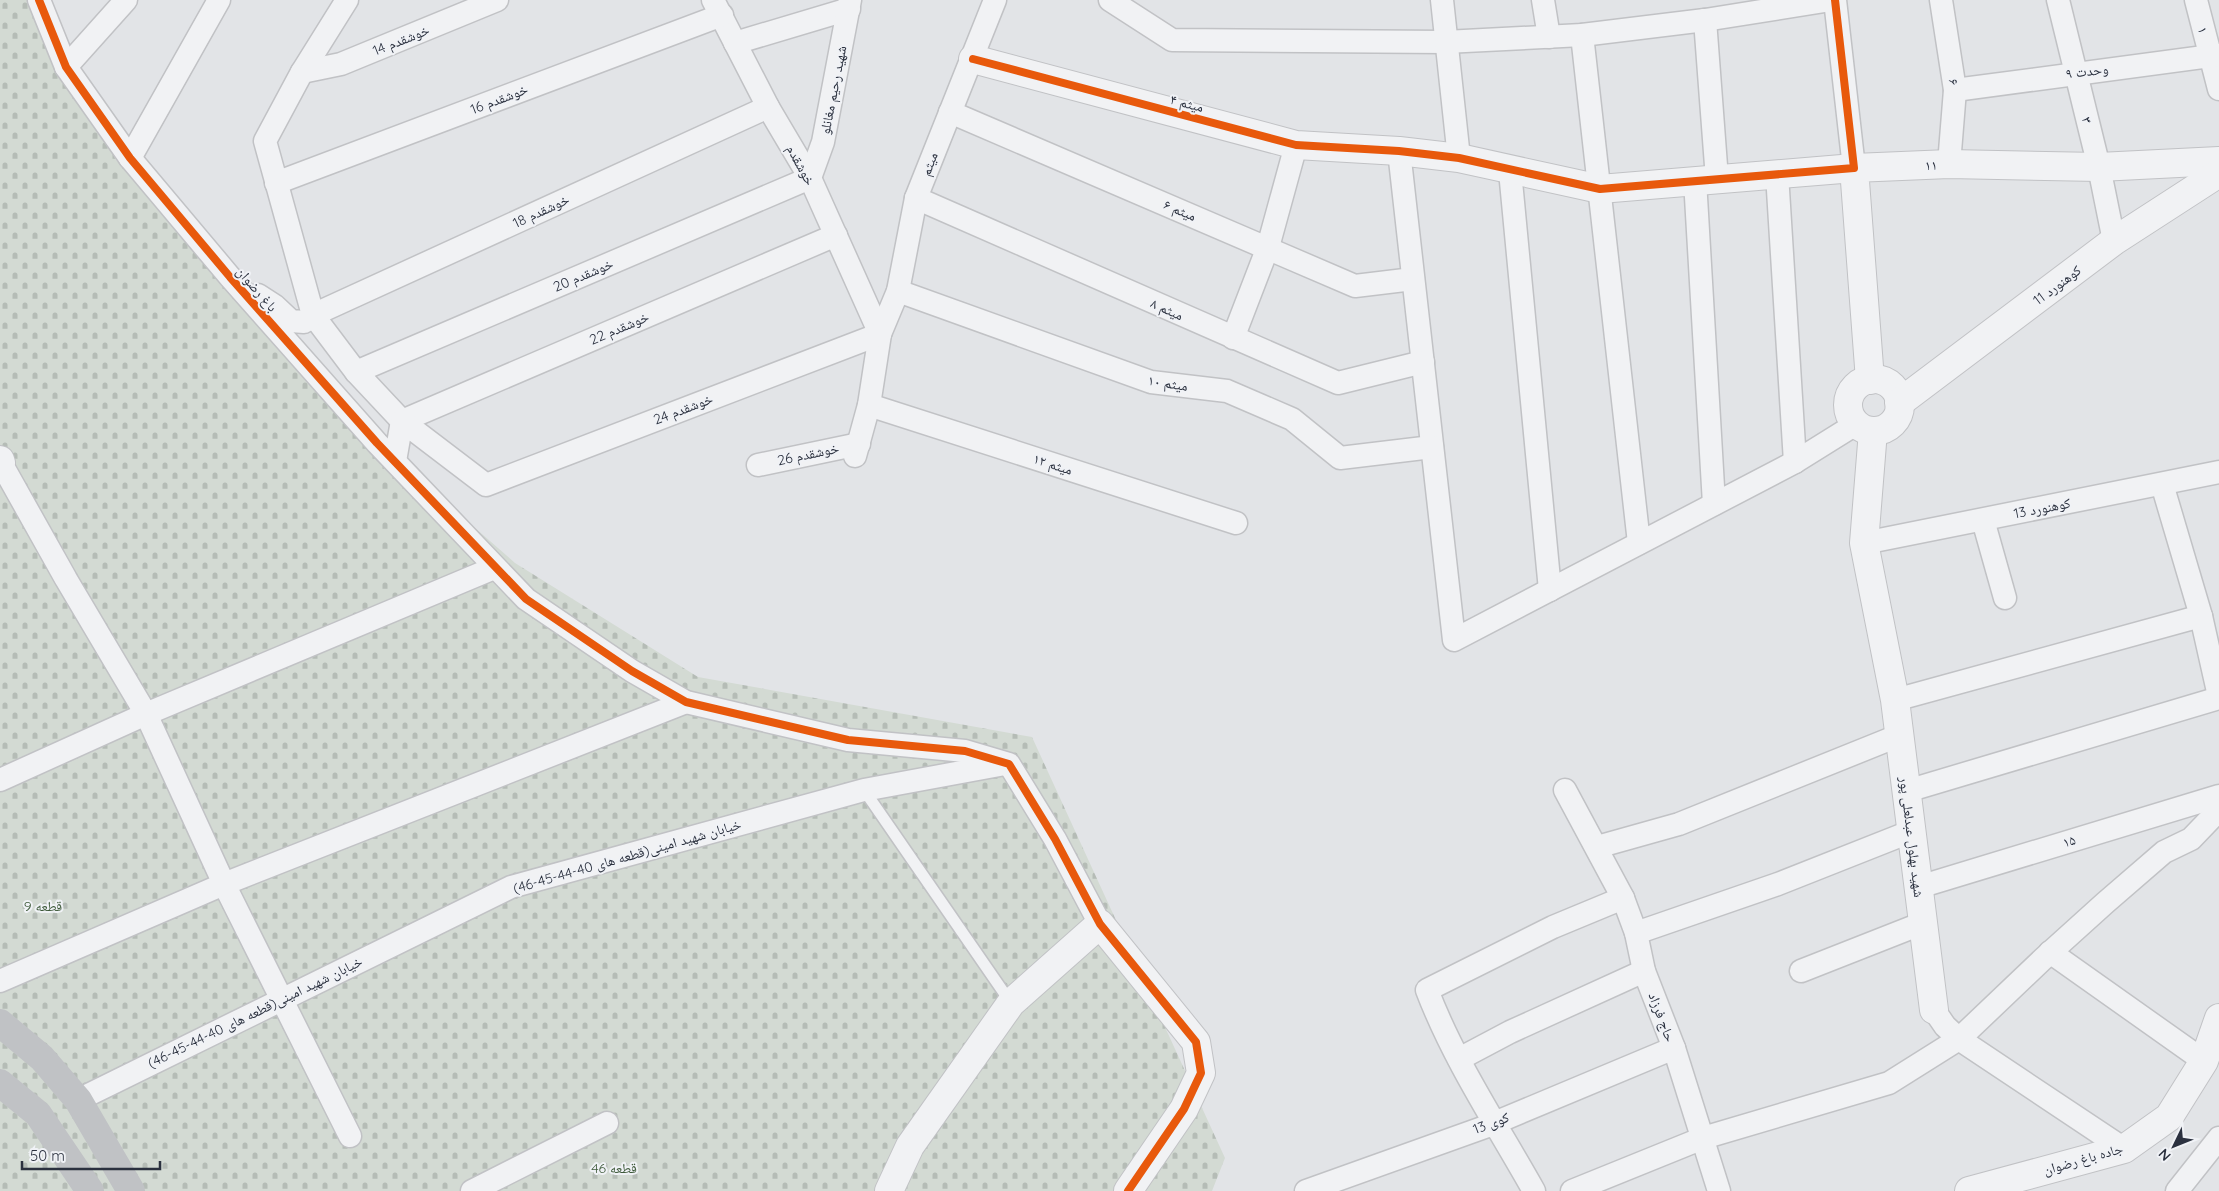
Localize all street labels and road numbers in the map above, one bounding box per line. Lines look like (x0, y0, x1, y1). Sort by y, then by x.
street label: خوشقدم 14 (370, 20, 433, 60)
street label: ۱ (2194, 25, 2212, 35)
street label: شهید رحیم مغانلو (816, 44, 851, 136)
street label: ۹ وحدت (2065, 59, 2109, 83)
street label: ۶ (1945, 78, 1963, 86)
street label: خوشقدم 16 (468, 80, 531, 119)
street label: ۴ میثم (1168, 90, 1206, 117)
street label: ۳ (2078, 115, 2096, 125)
street label: خوشقدم (782, 142, 819, 189)
street label: میثم (916, 150, 943, 179)
street label: ۱۱ (1924, 156, 1938, 174)
street label: خوشقدم 18 (510, 190, 573, 233)
street label: ۶ میثم (1160, 195, 1199, 226)
street label: خوشقدم 20 (550, 254, 616, 297)
street label: کوهنورد 11 (2029, 261, 2085, 309)
street label: باغ رضوان (232, 263, 282, 316)
street label: ۸ میثم (1147, 294, 1186, 325)
street label: خوشقدم 22 (587, 307, 652, 349)
street label: ۱۰ میثم (1147, 371, 1189, 396)
street label: خوشقدم 24 (651, 389, 716, 430)
street label: خوشقدم 26 (775, 439, 841, 470)
street label: ۱۲ میثم (1031, 449, 1075, 480)
street label: کوهنورد 13 (2012, 494, 2072, 522)
street label: شهید بهلول عبدلعلی پور (1895, 775, 1928, 898)
street label: خیابان شهید امینی(قطعه های 40-44-45-46) (511, 815, 743, 897)
street label: ۱۵ (2060, 831, 2078, 851)
street label: خیابان شهید امینی(قطعه های 40-44-45-46) (145, 952, 365, 1072)
street label: حاج فرزاد (1643, 990, 1680, 1045)
street label: کوی 13 (1470, 1108, 1512, 1138)
street label: جاده باغ رضوان (2041, 1139, 2125, 1180)

